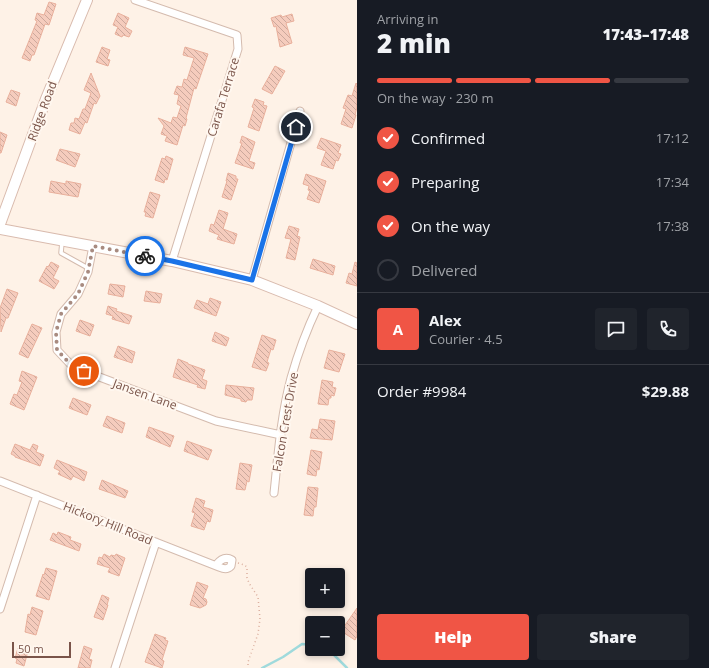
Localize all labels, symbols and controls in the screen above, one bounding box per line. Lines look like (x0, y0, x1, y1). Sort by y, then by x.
text: Arriving in (377, 10, 439, 28)
text: 17:43–17:48 (603, 24, 689, 44)
text: 2 min (377, 25, 451, 61)
street label: Carafa Terrace (203, 55, 243, 139)
street label: Ridge Road (23, 79, 61, 143)
text: On the way · 230 m (377, 89, 493, 107)
pin (279, 110, 313, 144)
icon: home (285, 116, 307, 138)
icon: check (377, 127, 399, 149)
text: Confirmed (411, 128, 485, 148)
text: 17:12 (656, 129, 689, 147)
icon: check (377, 171, 399, 193)
text: Preparing (411, 172, 479, 192)
text: 17:34 (656, 173, 689, 191)
icon: check (377, 215, 399, 237)
text: On the way (411, 216, 490, 236)
text: 17:38 (656, 217, 689, 235)
courier (125, 236, 165, 276)
icon: bike (134, 245, 156, 267)
text: Delivered (411, 260, 478, 280)
button: chat (595, 308, 637, 350)
button: phone (647, 308, 689, 350)
text: Alex (429, 310, 461, 330)
text: A (393, 319, 403, 339)
text: Courier · 4.5 (429, 330, 503, 348)
pin (67, 354, 101, 388)
icon: bag (73, 360, 95, 382)
street label: Falcon Crest Drive (268, 371, 302, 473)
street label: Jansen Lane (110, 374, 180, 414)
text: Order #9984 (377, 381, 466, 401)
text: $29.88 (642, 381, 689, 401)
street label: Hickory Hill Road (61, 497, 155, 549)
map controls (305, 568, 345, 656)
button: + (305, 568, 345, 608)
button: Help (377, 614, 529, 660)
button: Share (537, 614, 689, 660)
button: − (305, 616, 345, 656)
scale bar (12, 640, 71, 659)
text: 50 m (18, 641, 44, 656)

